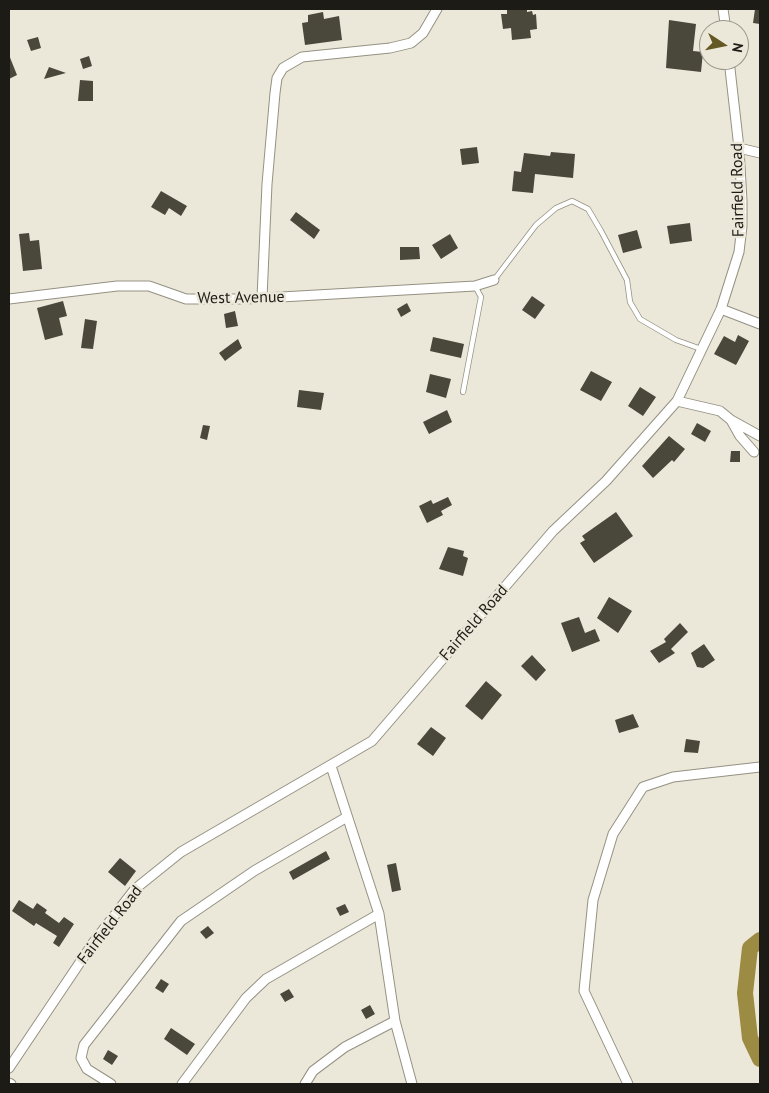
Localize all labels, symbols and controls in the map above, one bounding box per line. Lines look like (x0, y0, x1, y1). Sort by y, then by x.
north arrow (699, 20, 749, 70)
text: N (728, 41, 747, 54)
street label: Fairfield Road (728, 143, 748, 237)
street label: West Avenue (197, 288, 285, 308)
street label: Fairfield Road (436, 581, 512, 665)
street label: Fairfield Road (73, 882, 147, 968)

